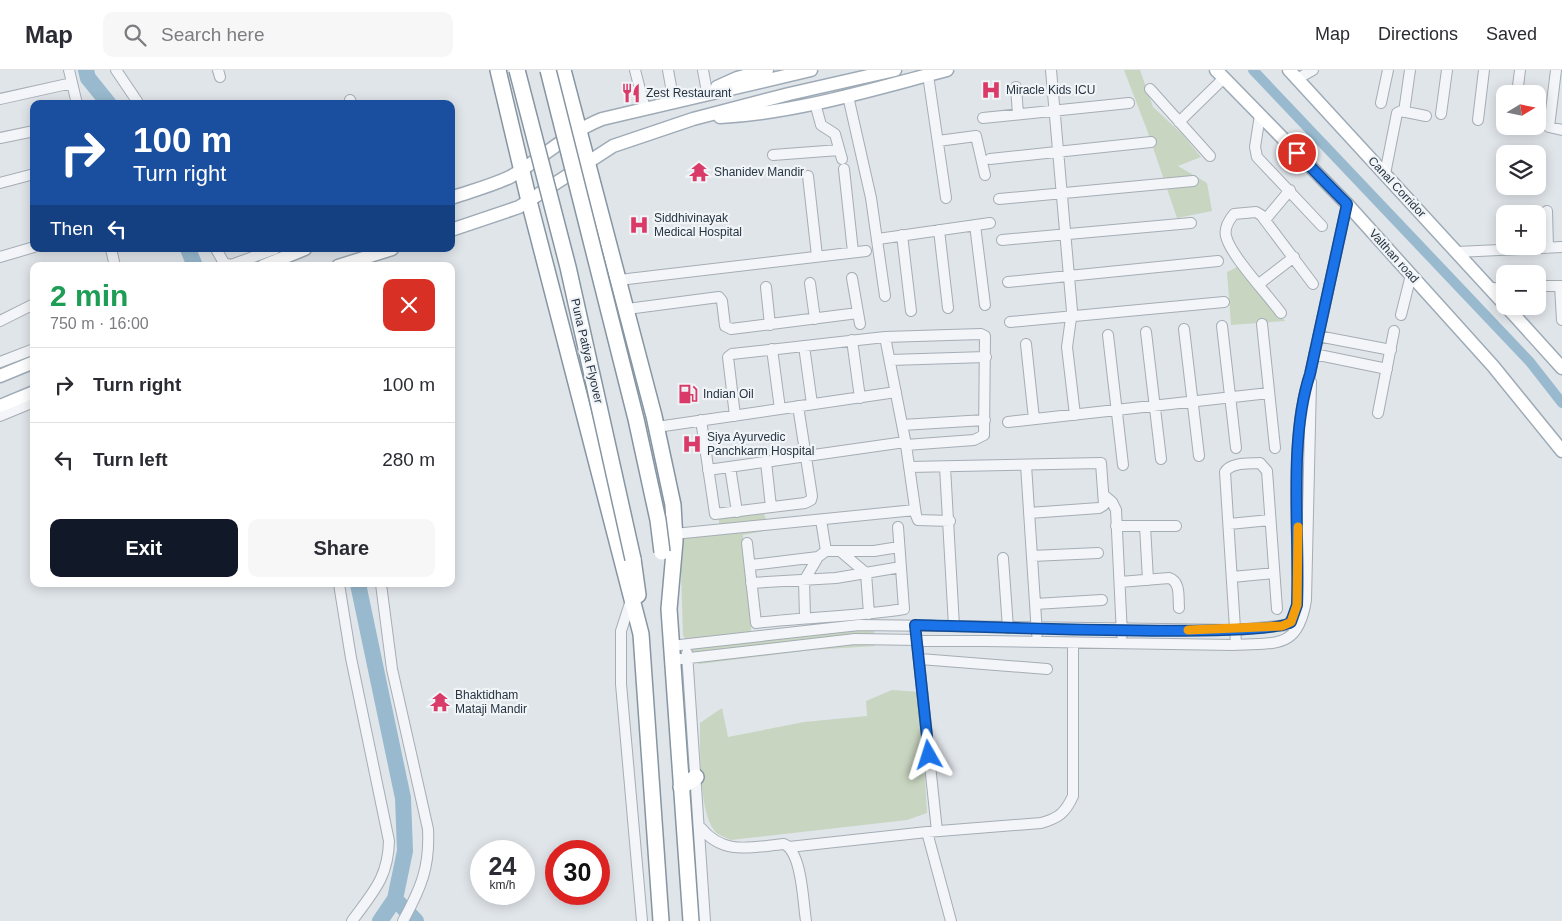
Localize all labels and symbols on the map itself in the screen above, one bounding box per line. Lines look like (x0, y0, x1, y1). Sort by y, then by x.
hospital icon: Miracle Kids ICU (980, 79, 1002, 101)
restaurant icon: Zest Restaurant (620, 82, 642, 104)
place label: Miracle Kids ICU (1006, 83, 1095, 97)
north arrow (1496, 85, 1546, 135)
place label: Zest Restaurant (646, 86, 732, 100)
pin (1276, 132, 1318, 174)
street label: Canal Corridor (1365, 154, 1429, 220)
temple icon: Shanidev Mandir (688, 161, 710, 183)
place label: Shanidev Mandir (714, 165, 804, 179)
place label: Siddhivinayak Medical Hospital (654, 211, 742, 239)
hospital icon: Siddhivinayak Medical Hospital (628, 214, 650, 236)
street label: Valthan road (1366, 226, 1422, 286)
street label: Puna Patiya Flyover (568, 297, 606, 405)
fuel station icon: Indian Oil (677, 383, 699, 405)
place label: Indian Oil (703, 387, 754, 401)
place label: Siya Ayurvedic Panchkarm Hospital (707, 430, 814, 458)
hospital icon: Siya Ayurvedic Panchkarm Hospital (681, 433, 703, 455)
place label: Bhaktidham Mataji Mandir (455, 688, 527, 716)
temple icon: Bhaktidham Mataji Mandir (429, 691, 451, 713)
position arrow (902, 728, 954, 780)
speed limit sign: 30 (545, 840, 610, 905)

